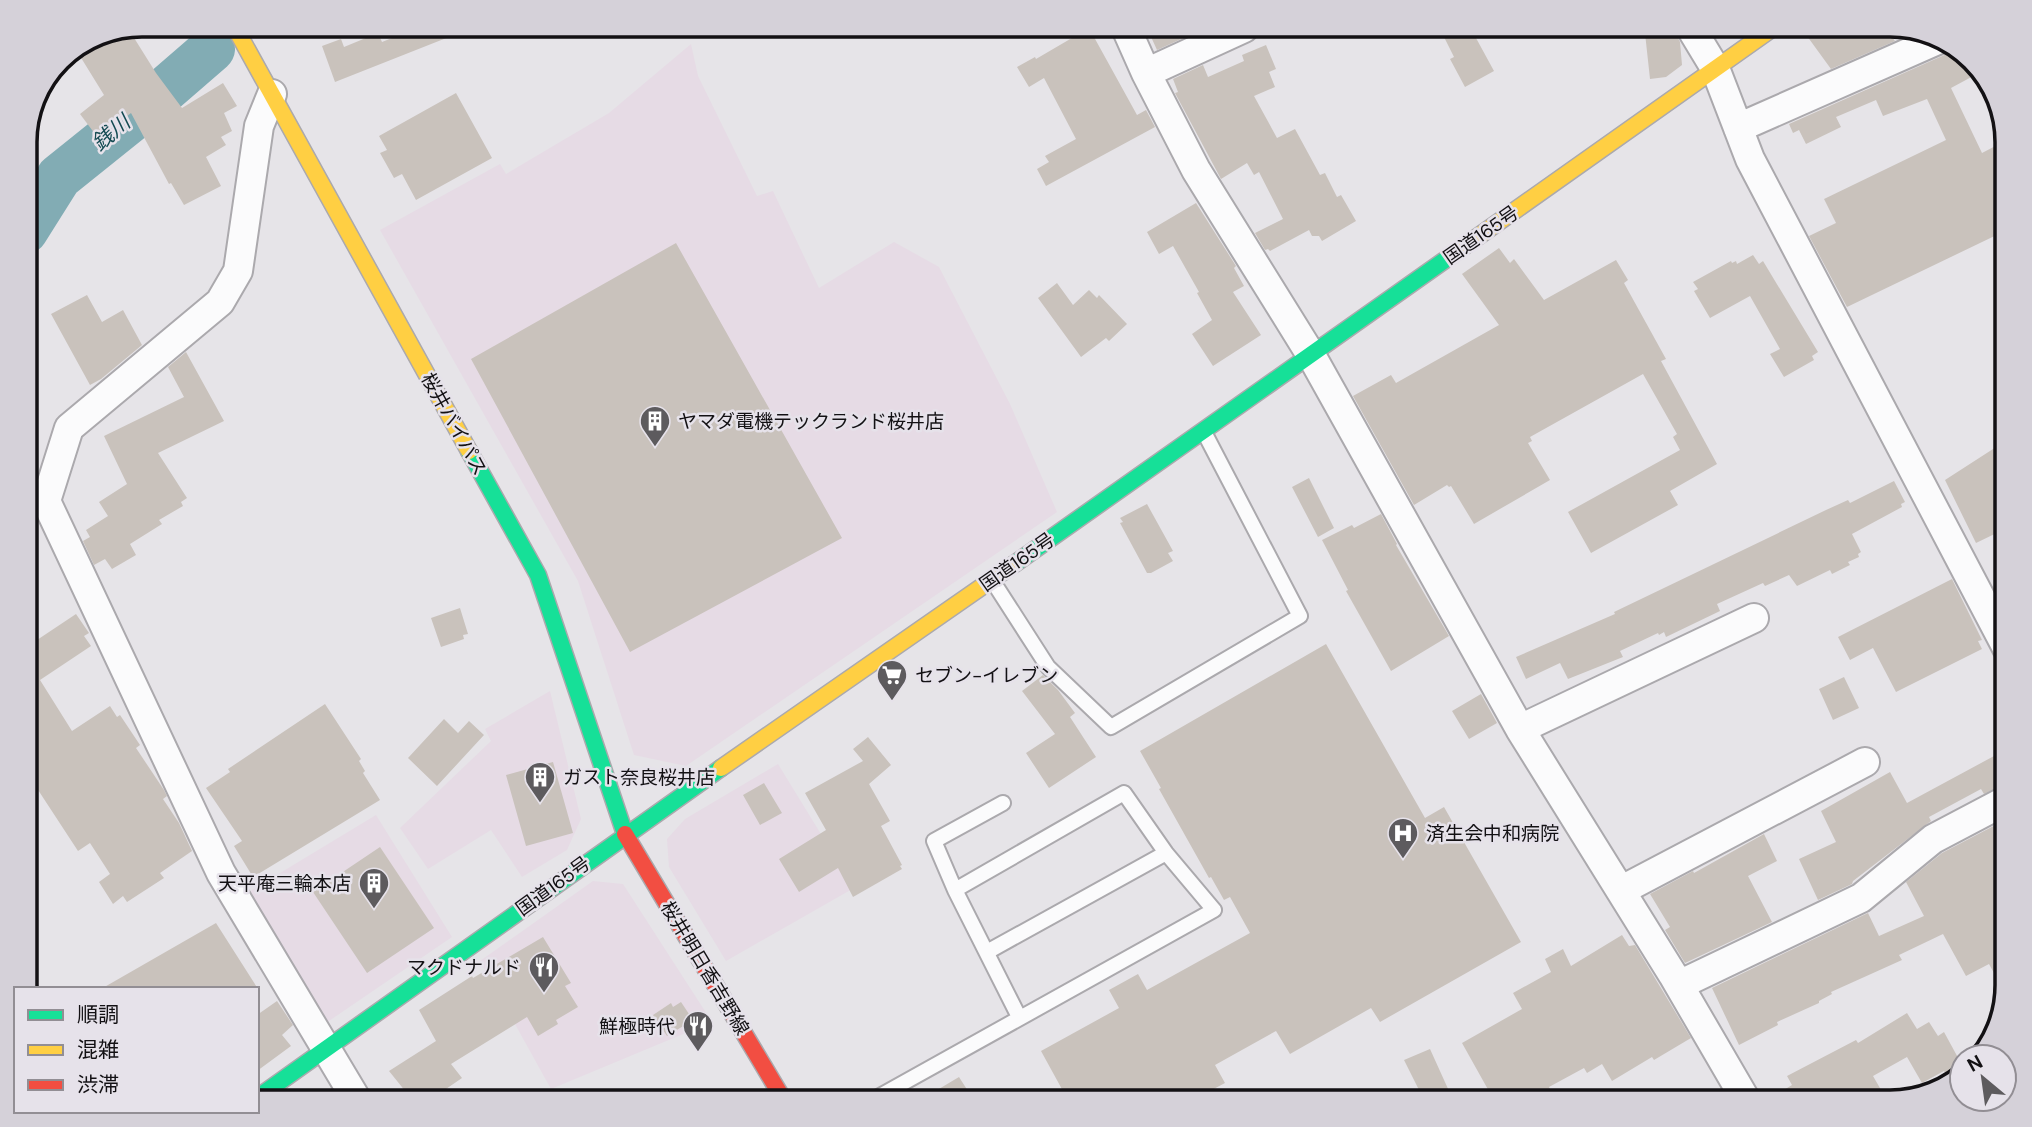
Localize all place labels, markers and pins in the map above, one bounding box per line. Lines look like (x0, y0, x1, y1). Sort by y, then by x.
building icon: ヤマダ電機テックランド桜井店 (638, 404, 672, 448)
place label: ヤマダ電機テックランド桜井店 (678, 409, 944, 434)
supermarket icon: セブン-イレブン (875, 658, 909, 702)
place label: セブン-イレブン (915, 663, 1058, 688)
building icon: ガスト奈良桜井店 (523, 760, 557, 804)
place label: ガスト奈良桜井店 (563, 765, 715, 790)
hospital icon: 済生会中和病院 (1386, 816, 1420, 860)
place label: 済生会中和病院 (1426, 821, 1559, 846)
building icon: 天平庵三輪本店 (357, 866, 391, 910)
place label: 天平庵三輪本店 (218, 871, 351, 896)
restaurant icon: マクドナルド (527, 950, 561, 994)
place label: マクドナルド (407, 955, 521, 980)
restaurant icon: 鮮極時代 (681, 1009, 715, 1053)
place label: 鮮極時代 (599, 1014, 675, 1039)

